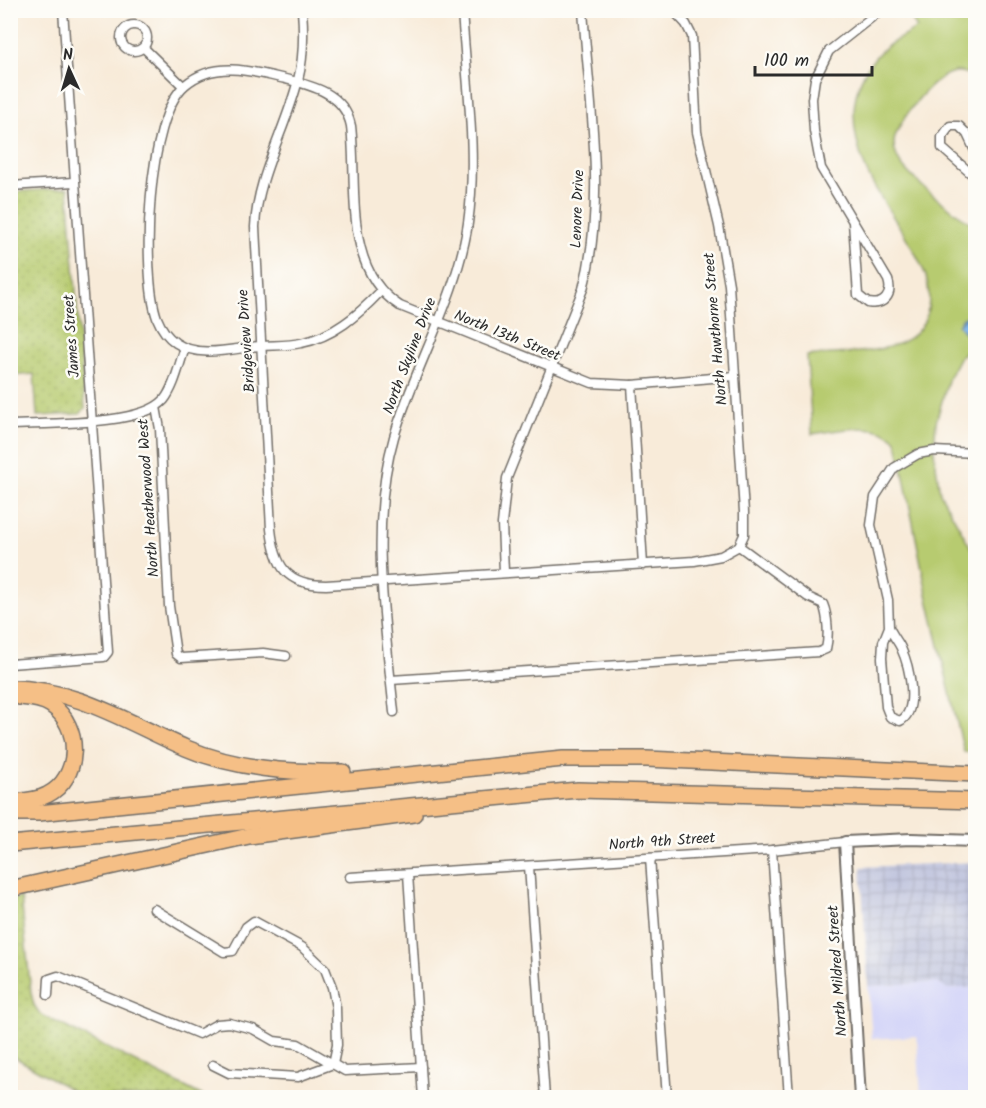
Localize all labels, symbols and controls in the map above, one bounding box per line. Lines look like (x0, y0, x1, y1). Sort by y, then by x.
north arrow (39, 39, 99, 99)
scale bar (755, 39, 872, 77)
text: N (62, 43, 74, 68)
text: 100 m (764, 47, 809, 76)
street label: Lenore Drive (565, 169, 591, 249)
street label: North Hawthorne Street (697, 251, 735, 406)
street label: Bridgeview Drive (231, 288, 263, 393)
street label: James Street (57, 293, 87, 378)
street label: North Skyline Drive (377, 294, 443, 418)
street label: North 13th Street (450, 304, 564, 368)
street label: North Heatherwood West (131, 418, 167, 578)
street label: North 9th Street (608, 826, 716, 858)
street label: North Mildred Street (821, 904, 855, 1037)

